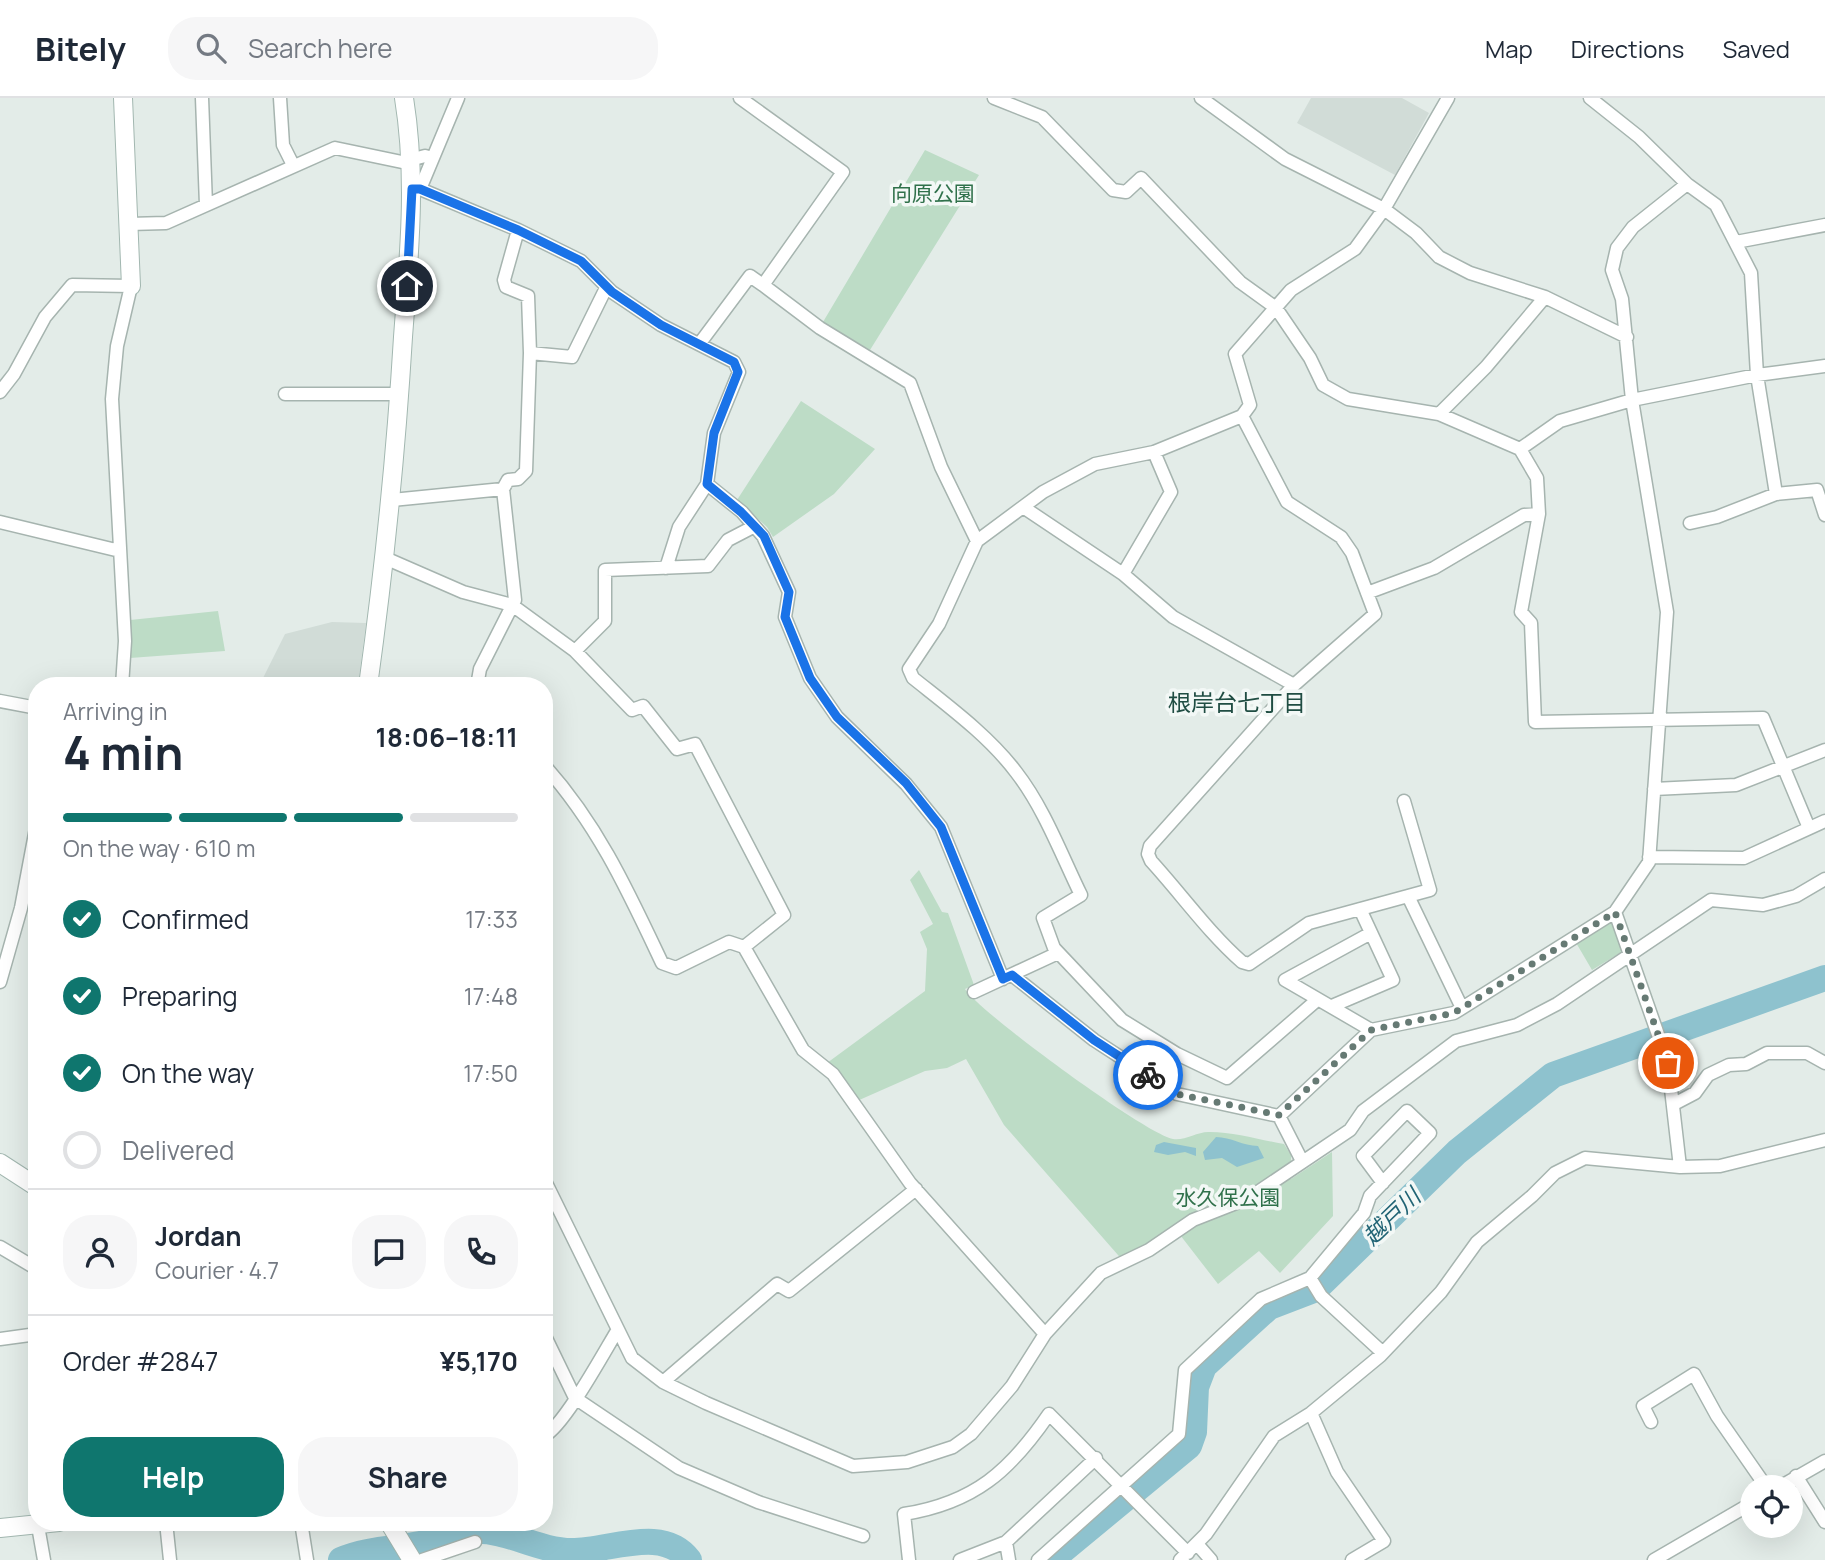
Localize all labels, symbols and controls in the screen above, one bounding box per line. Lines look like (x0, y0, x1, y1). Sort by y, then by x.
search box (168, 17, 658, 80)
text: Bitely (35, 26, 126, 71)
icon: search (192, 29, 230, 67)
text: Search here (248, 30, 393, 66)
text: Map (1485, 32, 1533, 65)
text: Directions (1571, 32, 1684, 65)
text: Saved (1722, 32, 1790, 65)
park label: 向原公園 (891, 179, 975, 207)
pin (377, 256, 437, 316)
icon: home (388, 267, 426, 305)
district label: 根岸台七丁目 (1168, 686, 1306, 718)
text: Arriving in (63, 695, 168, 727)
text: 18:06–18:11 (376, 719, 518, 755)
text: 4 min (63, 721, 183, 784)
text: On the way · 610 m (63, 832, 255, 864)
icon: check (63, 900, 101, 938)
text: Confirmed (122, 901, 249, 937)
text: 17:33 (465, 903, 518, 935)
icon: check (63, 977, 101, 1015)
text: Preparing (122, 978, 238, 1014)
text: 17:48 (464, 980, 518, 1012)
pin (1638, 1033, 1698, 1093)
courier (1113, 1040, 1183, 1110)
icon: bag (1649, 1044, 1687, 1082)
icon: check (63, 1054, 101, 1092)
text: On the way (122, 1055, 254, 1091)
icon: bike (1129, 1056, 1167, 1094)
text: 17:50 (463, 1057, 518, 1089)
text: Delivered (122, 1132, 234, 1168)
water label: 越戸川 (1355, 1178, 1429, 1251)
park label: 水久保公園 (1176, 1183, 1281, 1211)
button: person (63, 1215, 137, 1289)
button: chat (352, 1215, 426, 1289)
button: phone (444, 1215, 518, 1289)
text: Jordan (155, 1218, 241, 1254)
text: Courier · 4.7 (155, 1254, 279, 1286)
text: Order #2847 (63, 1343, 218, 1379)
text: ¥5,170 (440, 1343, 518, 1379)
button: Help (63, 1437, 284, 1517)
button: Share (298, 1437, 518, 1517)
map controls (1740, 1475, 1803, 1538)
button: locate (1740, 1475, 1803, 1538)

